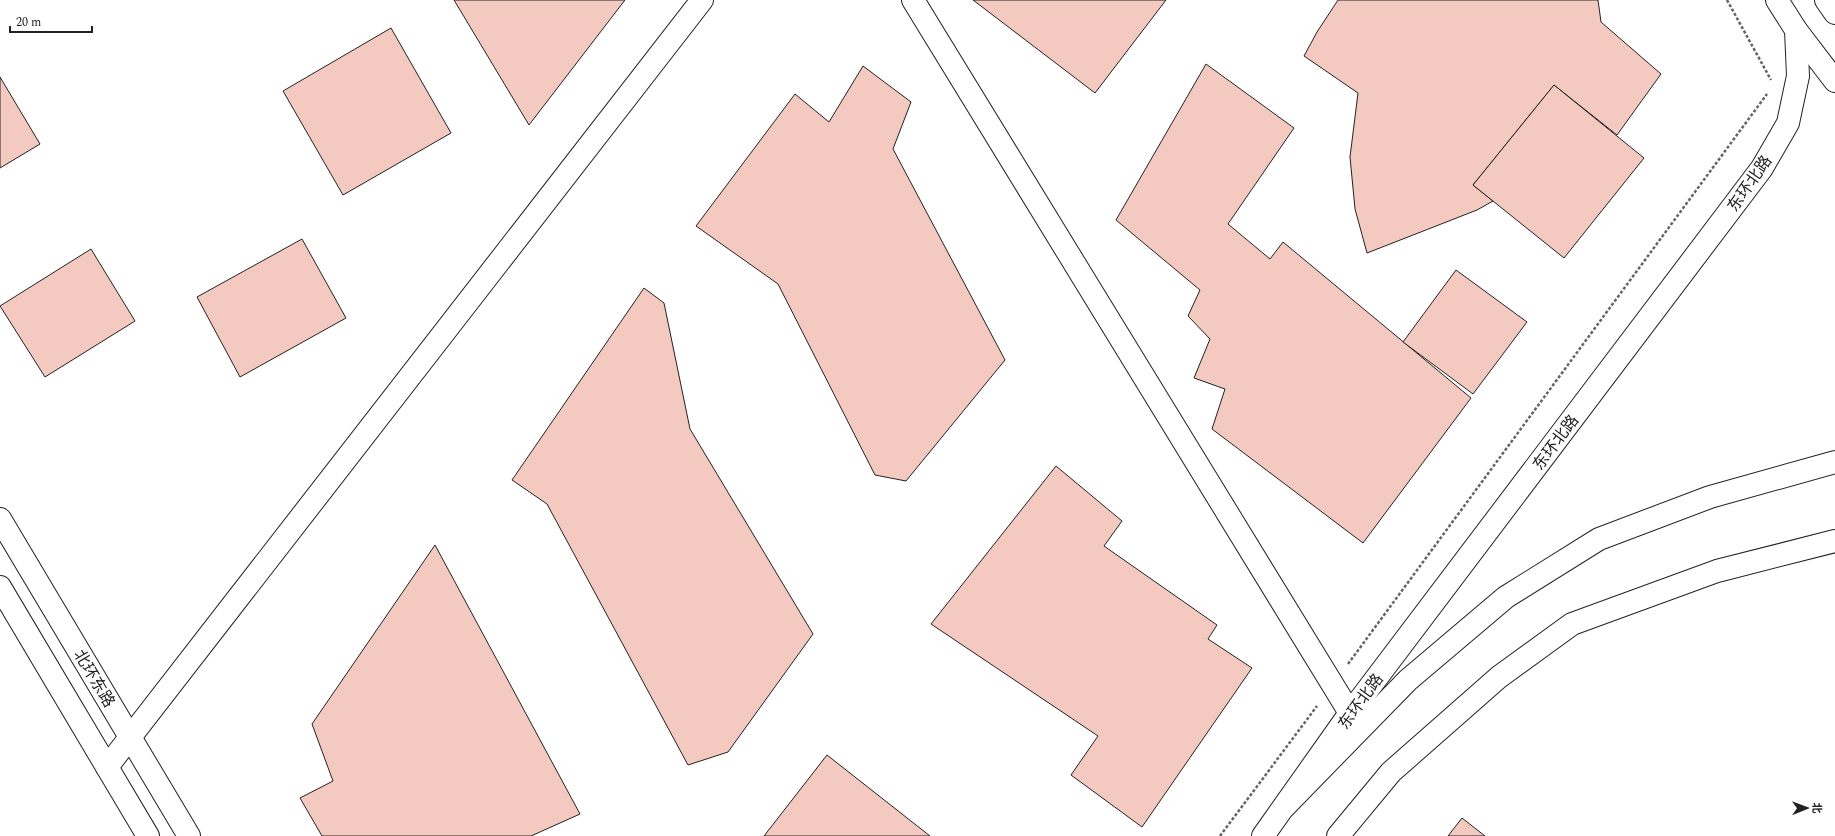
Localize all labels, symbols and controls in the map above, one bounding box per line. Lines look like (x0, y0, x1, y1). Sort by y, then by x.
scale bar (10, 8, 92, 34)
text: 20 m (16, 13, 41, 32)
street label: 东环北路 (1722, 150, 1778, 217)
street label: 东环北路 (1527, 410, 1585, 475)
street label: 北环东路 (67, 645, 121, 712)
street label: 东环北路 (1332, 669, 1389, 735)
north arrow (1787, 788, 1827, 828)
text: 北 (1808, 802, 1825, 813)

